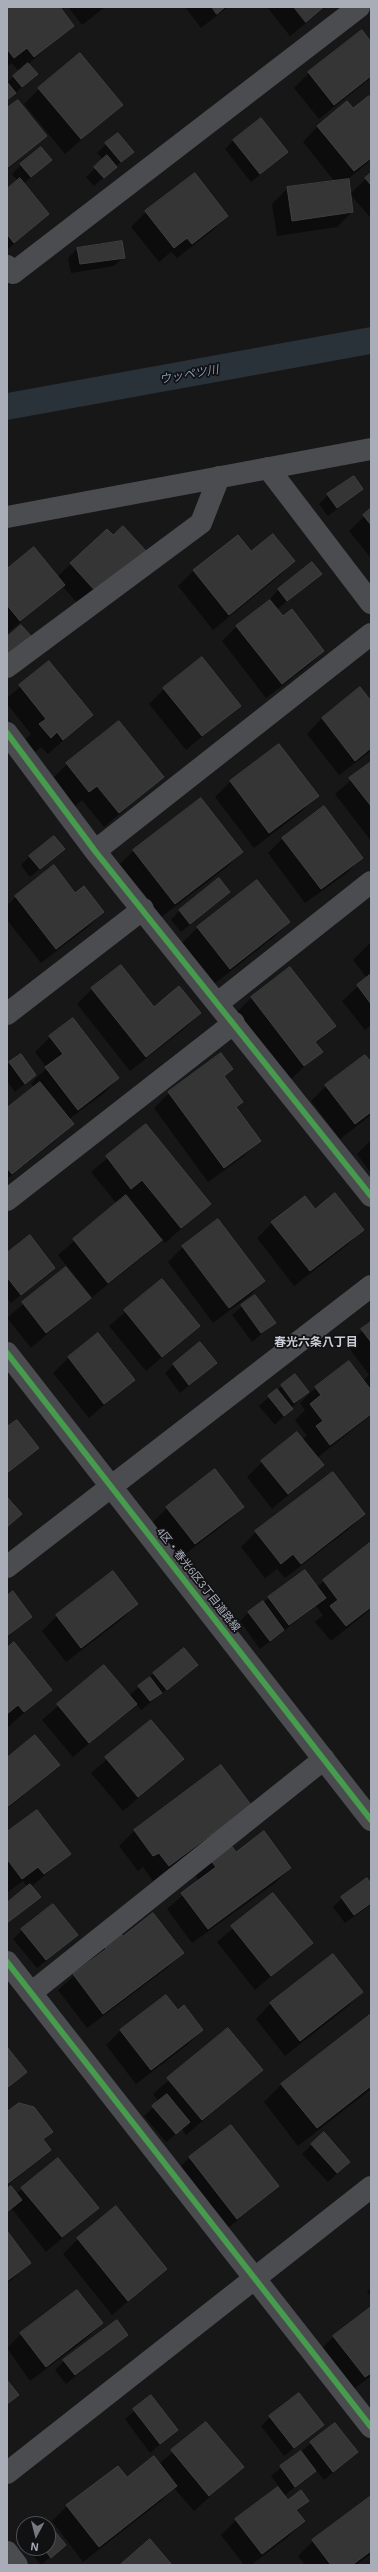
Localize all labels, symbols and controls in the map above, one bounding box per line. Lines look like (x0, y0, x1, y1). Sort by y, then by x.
water label: ウッペツ川 (158, 363, 220, 387)
district label: 春光六条八丁目 (274, 1336, 358, 1350)
street label: 4区・春光6区3丁目道路線 (153, 1525, 243, 1635)
north arrow (16, 2516, 56, 2556)
text: N (30, 2540, 39, 2553)

